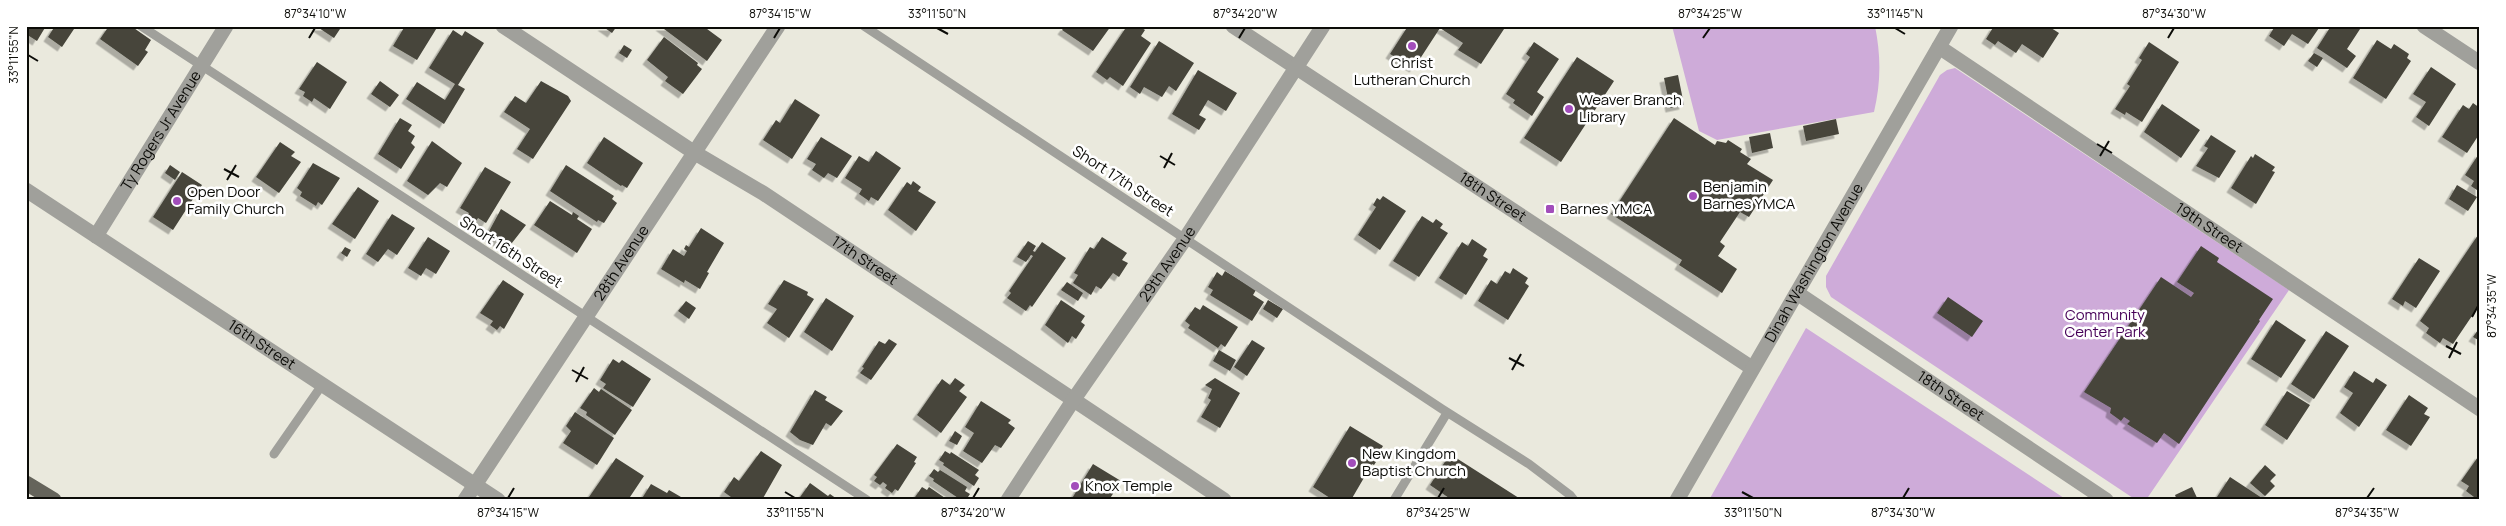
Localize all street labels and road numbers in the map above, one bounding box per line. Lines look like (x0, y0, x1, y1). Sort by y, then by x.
street label: Ty Rogers Jr Avenue (116, 66, 206, 194)
street label: Short 17th Street (1069, 140, 1178, 221)
street label: 18th Street (1455, 167, 1531, 227)
street label: Dinah Washington Avenue (1759, 179, 1868, 346)
street label: 19th Street (2171, 197, 2247, 258)
street label: Short 16th Street (456, 210, 567, 293)
street label: 28th Avenue (588, 221, 654, 305)
street label: 29th Avenue (1134, 222, 1201, 305)
street label: 17th Street (828, 231, 902, 290)
street label: 16th Street (224, 314, 300, 374)
street label: 18th Street (1913, 366, 1989, 426)

